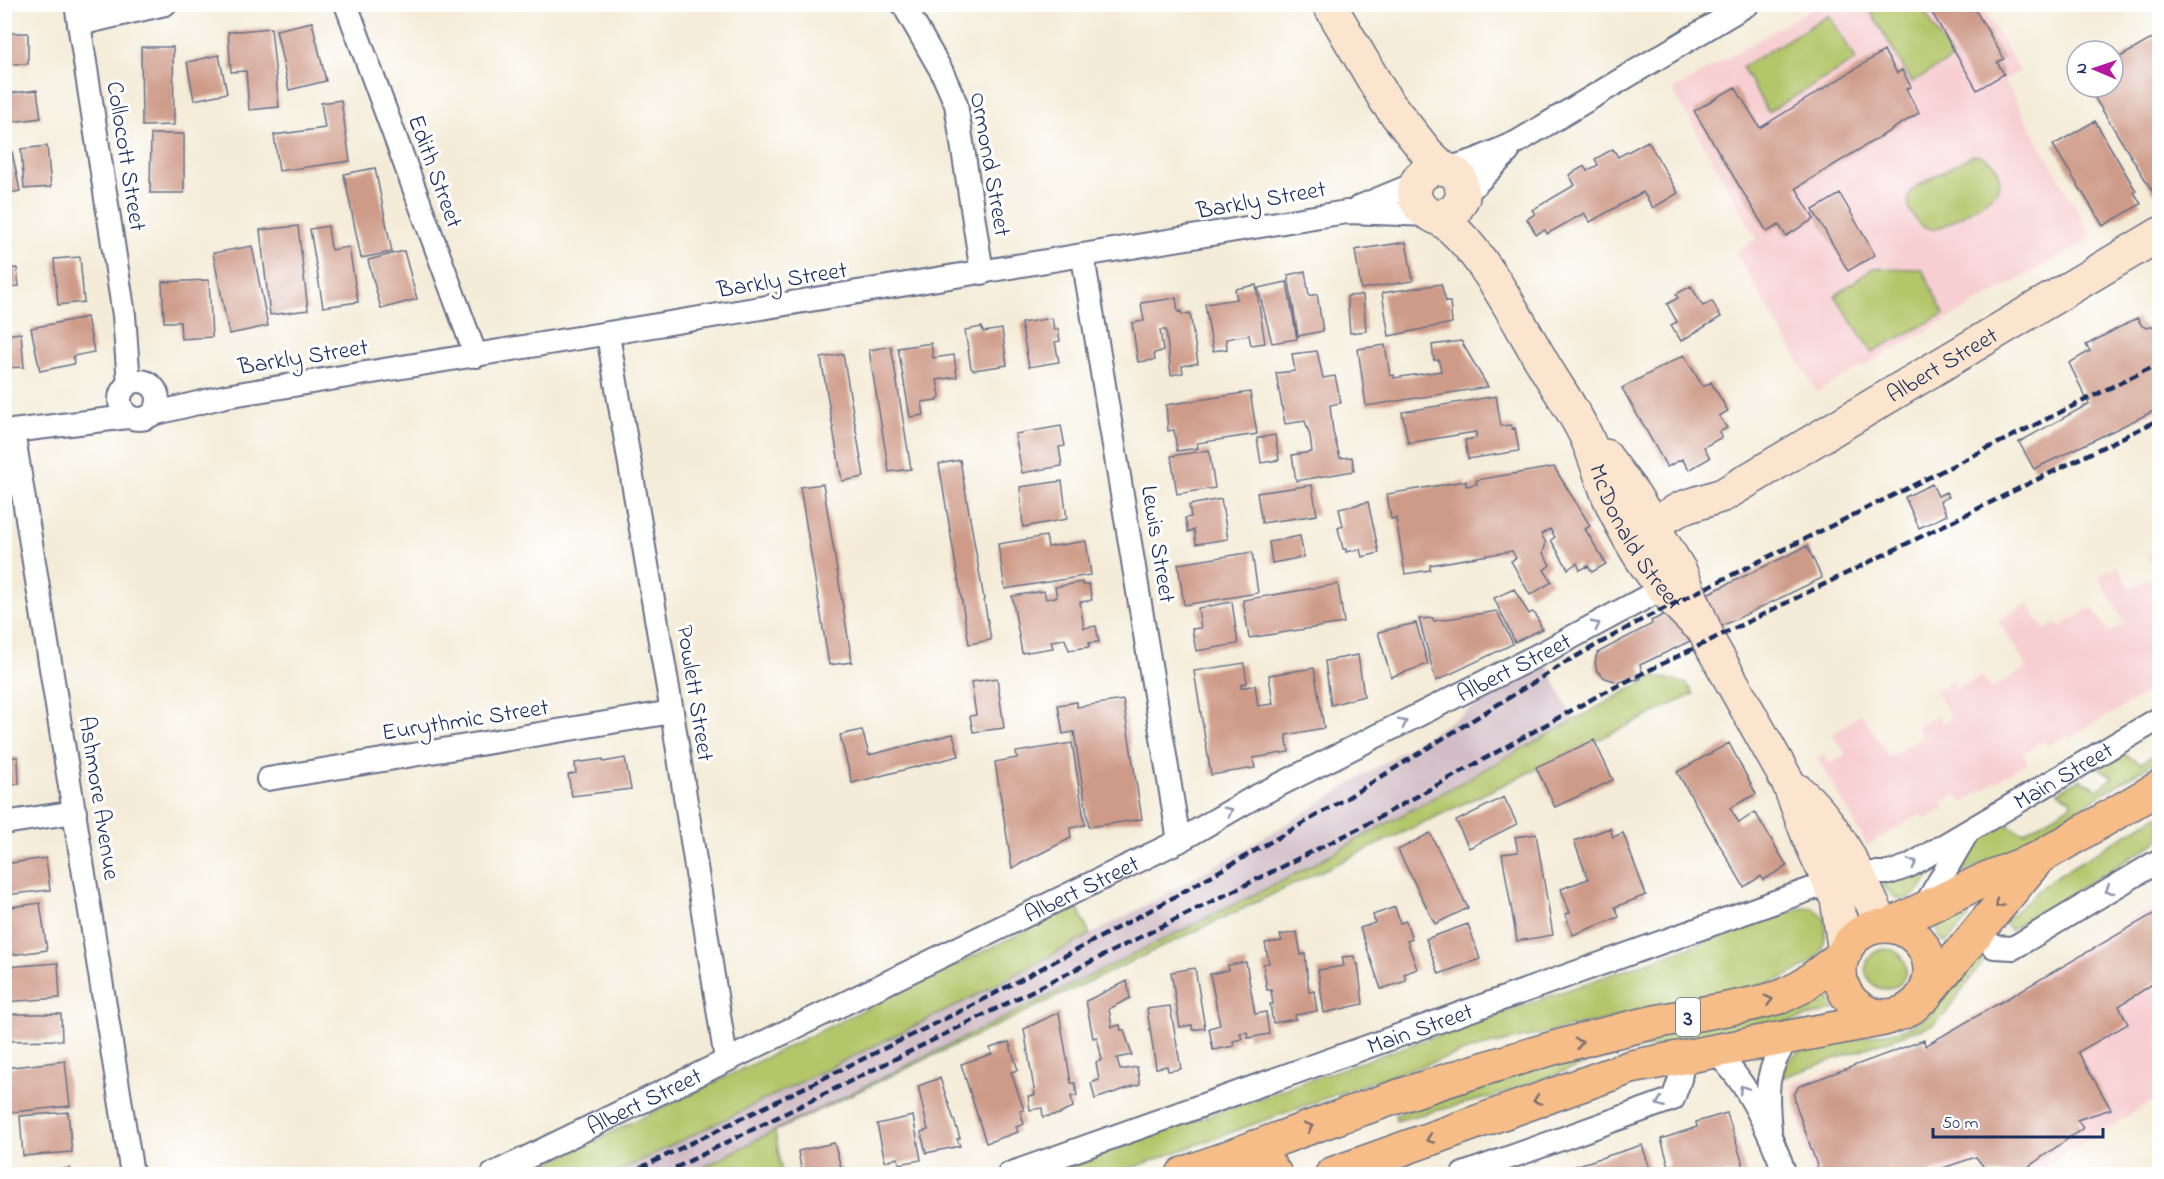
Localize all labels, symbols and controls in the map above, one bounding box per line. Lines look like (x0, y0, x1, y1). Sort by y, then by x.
north arrow (2065, 39, 2125, 99)
text: N (2070, 63, 2094, 74)
street label: Collocott Street (95, 79, 154, 234)
street label: Ormond Street (959, 89, 1018, 239)
street label: Edith Street (397, 110, 470, 233)
street label: Barkly Street (1193, 173, 1329, 231)
street label: Barkly Street (714, 254, 850, 310)
street label: Albert Street (1881, 320, 2006, 413)
street label: Barkly Street (235, 331, 371, 387)
street label: McDonald Street (1578, 460, 1690, 619)
street label: Lewis Street (1130, 483, 1183, 606)
one-way arrow (1589, 621, 1600, 632)
street label: Powlett Street (665, 623, 722, 764)
street label: Albert Street (1452, 625, 1579, 713)
street label: Eurythmic Street (379, 691, 552, 753)
street label: Ashmore Avenue (67, 714, 128, 883)
one-way arrow (1397, 719, 1408, 731)
street label: Main Street (2008, 734, 2121, 820)
one-way arrow (1223, 807, 1234, 818)
street label: Albert Street (1019, 848, 1146, 934)
one-way arrow (1907, 859, 1918, 871)
one-way arrow (2105, 883, 2115, 894)
one-way arrow (1996, 897, 2007, 908)
one-way arrow (1764, 994, 1774, 1007)
street label: Main Street (1363, 995, 1479, 1065)
road number: 3 (1676, 998, 1700, 1036)
one-way arrow (1574, 1037, 1584, 1050)
street label: Albert Street (582, 1060, 709, 1146)
one-way arrow (1738, 1085, 1750, 1095)
one-way arrow (1532, 1093, 1543, 1105)
one-way arrow (1655, 1096, 1666, 1109)
scale bar (1933, 1101, 2102, 1139)
text: 50 m (1942, 1111, 1979, 1137)
one-way arrow (1303, 1121, 1314, 1134)
one-way arrow (1426, 1131, 1436, 1144)

